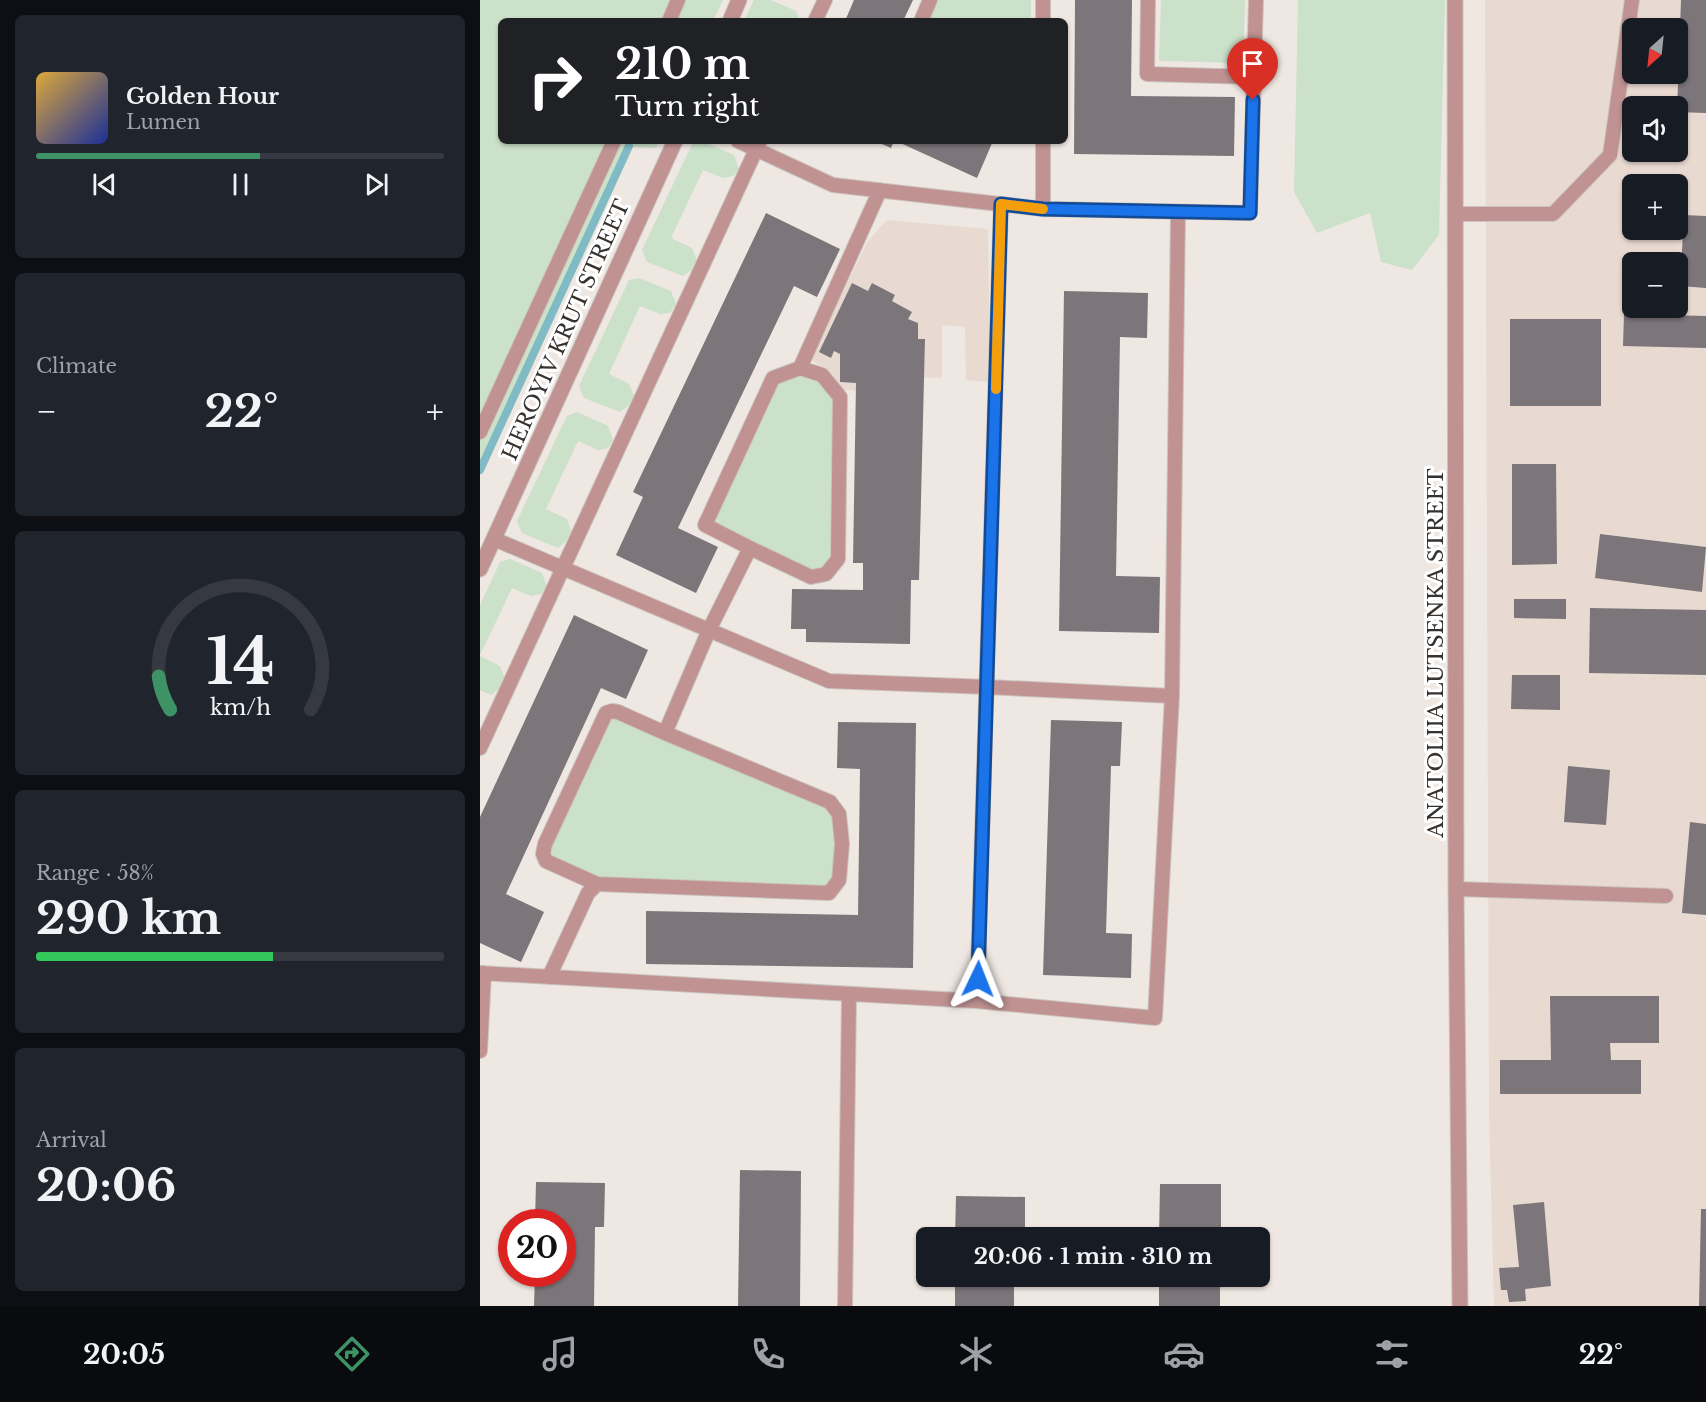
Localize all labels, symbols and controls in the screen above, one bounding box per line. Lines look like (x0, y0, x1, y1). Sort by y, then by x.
north arrow (1622, 18, 1688, 84)
map controls (1622, 18, 1688, 318)
text: 210 m (615, 38, 750, 90)
pin (1227, 38, 1278, 100)
icon: right (516, 42, 594, 120)
icon: arrive (1236, 47, 1269, 80)
text: Golden Hour (126, 83, 279, 110)
text: Turn right (615, 90, 759, 123)
button: sound (1622, 96, 1688, 162)
text: Lumen (126, 110, 201, 134)
icon: previous (88, 168, 121, 201)
icon: pause (224, 168, 257, 201)
icon: next (360, 168, 393, 201)
button: + (1622, 174, 1688, 240)
street label: HEROYIV KRUT STREET (497, 196, 635, 464)
button: − (1622, 252, 1688, 318)
text: Climate (36, 354, 117, 378)
text: 22° (205, 383, 278, 439)
text: − (36, 391, 57, 432)
text: + (426, 391, 444, 432)
street label: ANATOLIIA LUTSENKA STREET (1423, 468, 1449, 839)
text: 14 (206, 623, 274, 701)
text: km/h (210, 694, 271, 721)
text: Range · 58% (36, 861, 154, 885)
text: 290 km (36, 890, 221, 946)
position arrow (946, 947, 1010, 1011)
text: Arrival (36, 1128, 107, 1152)
text: 20:06 (36, 1157, 176, 1213)
speed limit sign: 20 (498, 1209, 576, 1287)
text: 20:06 · 1 min · 310 m (974, 1243, 1212, 1270)
icon: directions (331, 1333, 373, 1375)
icon: music (539, 1333, 581, 1375)
icon: phone (747, 1333, 789, 1375)
icon: climate (955, 1333, 997, 1375)
icon: car (1163, 1333, 1205, 1375)
icon: filters (1371, 1333, 1413, 1375)
text: 20:05 (83, 1338, 165, 1371)
text: 22° (1579, 1338, 1623, 1371)

